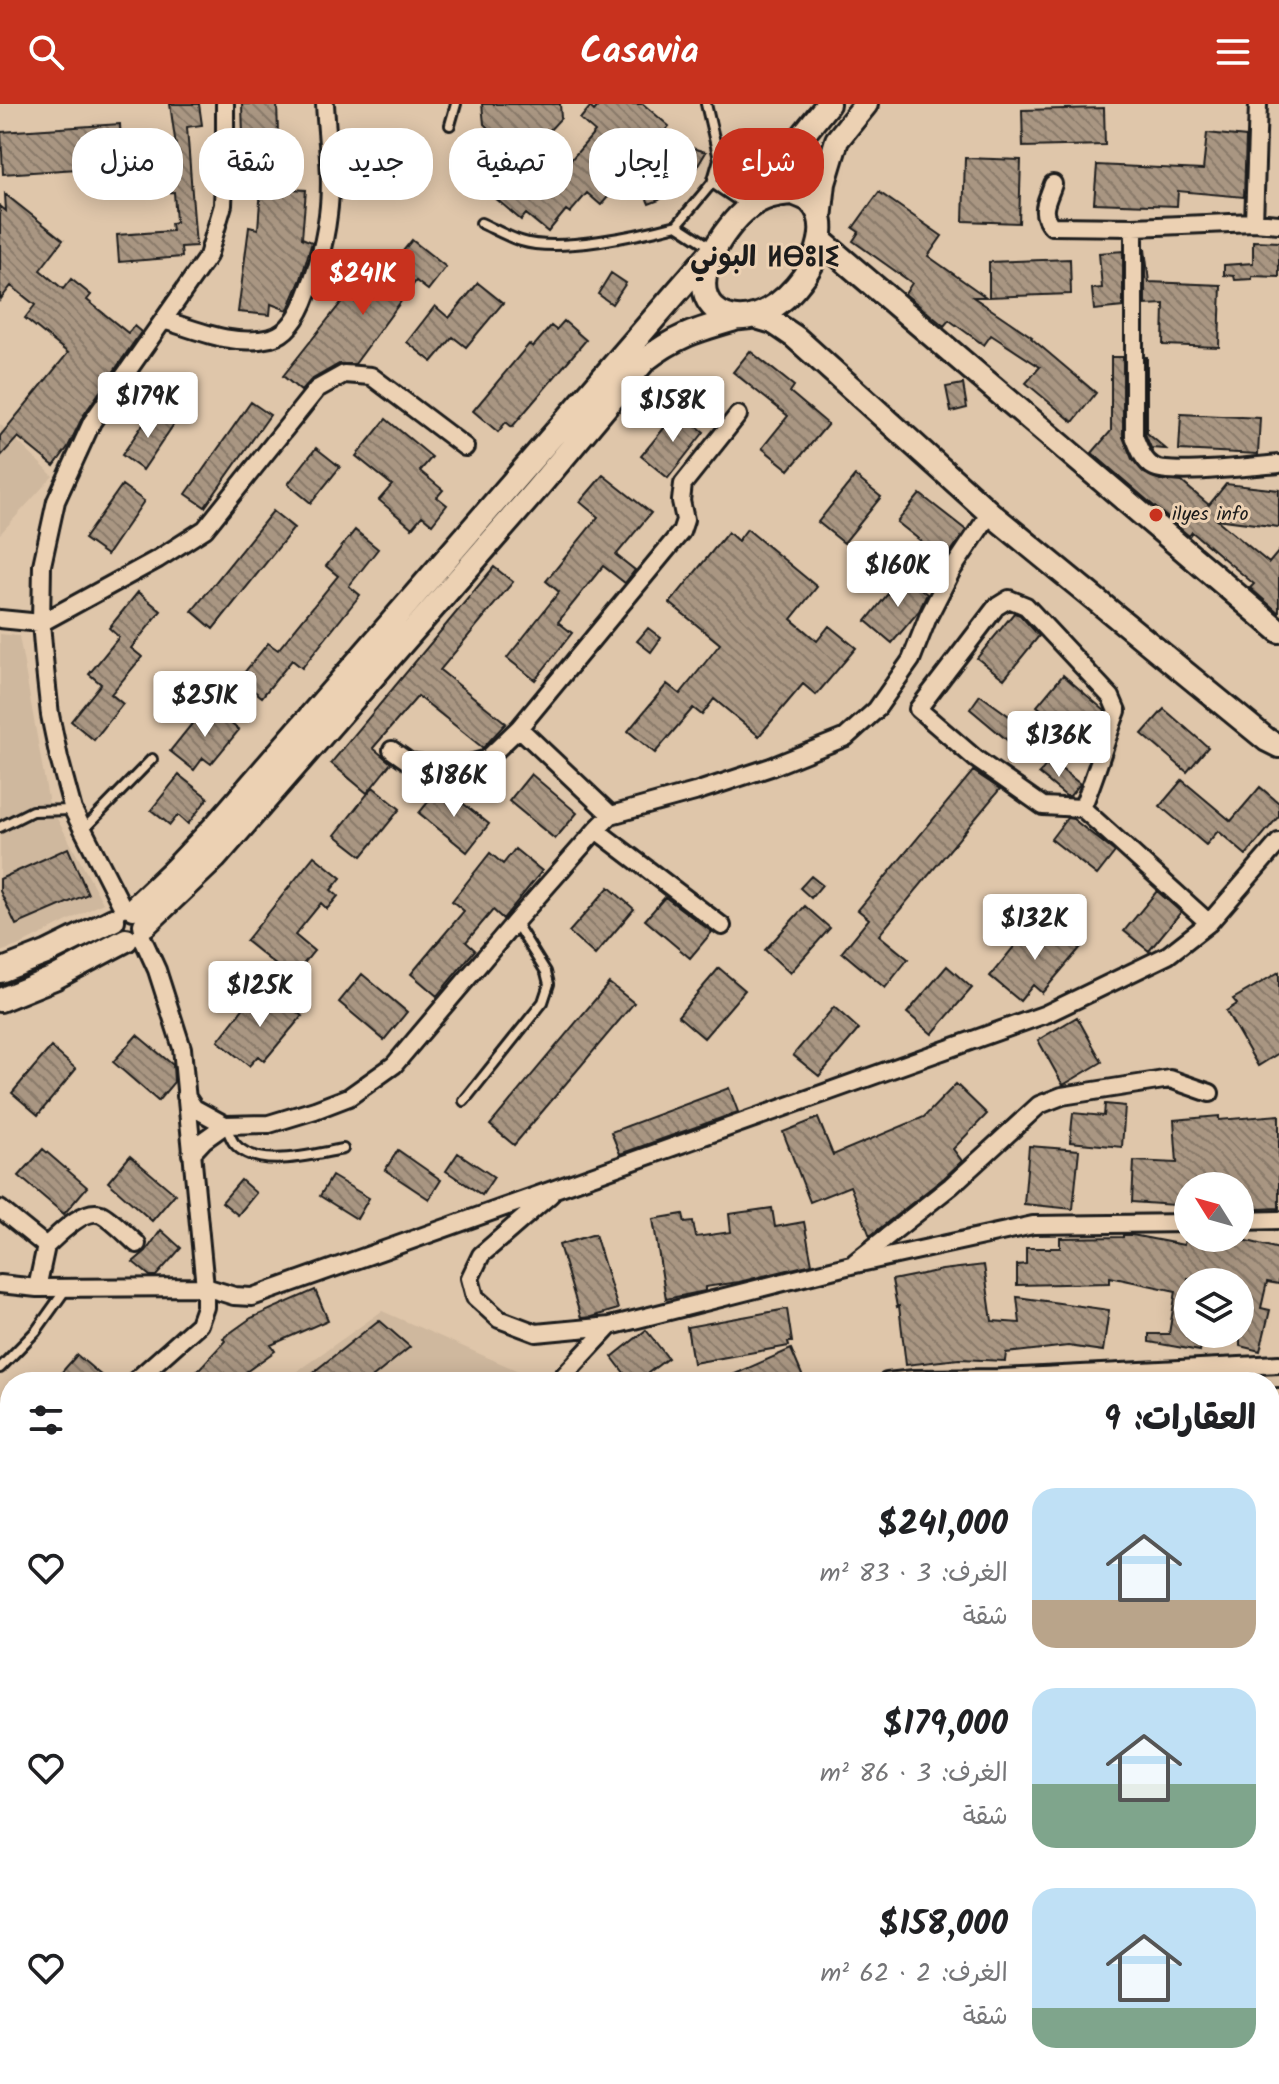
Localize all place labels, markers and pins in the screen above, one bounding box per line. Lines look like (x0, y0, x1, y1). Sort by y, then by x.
pin: $241K (307, 249, 419, 317)
pin: $179K (92, 372, 204, 440)
pin: $158K (617, 376, 729, 444)
place label: ilyes info (1172, 499, 1249, 531)
marker: ilyes info (1147, 506, 1165, 524)
pin: $160K (842, 541, 954, 609)
pin: $251K (149, 671, 261, 739)
pin: $136K (1003, 711, 1115, 779)
pin: $186K (398, 751, 510, 819)
pin: $132K (979, 894, 1091, 962)
pin: $125K (204, 961, 316, 1029)

